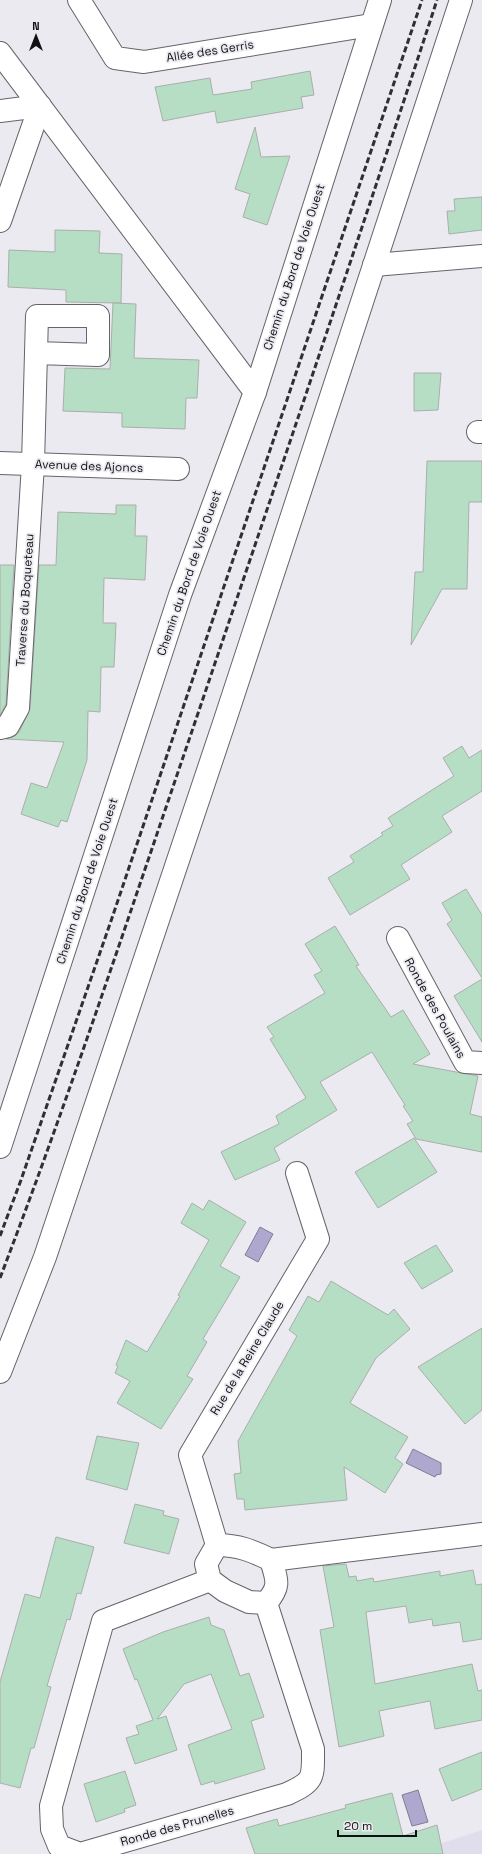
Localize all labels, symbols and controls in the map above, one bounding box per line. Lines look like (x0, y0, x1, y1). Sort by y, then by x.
north arrow (16, 16, 56, 56)
text: N (32, 19, 40, 33)
street label: Allée des Gerris (165, 36, 255, 66)
street label: Chemin du Bord de Voie Ouest (260, 182, 328, 352)
street label: Avenue des Ajoncs (35, 456, 143, 476)
street label: Chemin du Bord de Voie Ouest (153, 488, 225, 658)
street label: Traverse du Boqueteau (12, 533, 38, 667)
street label: Chemin du Bord de Voie Ouest (53, 796, 121, 966)
street label: Ronde des Poulains (401, 955, 469, 1061)
street label: Rue de la Reine Claude (206, 1298, 288, 1418)
street label: Ronde des Prunelles (118, 1802, 236, 1850)
scale bar (338, 1812, 416, 1838)
text: 20 m (344, 1818, 372, 1834)

